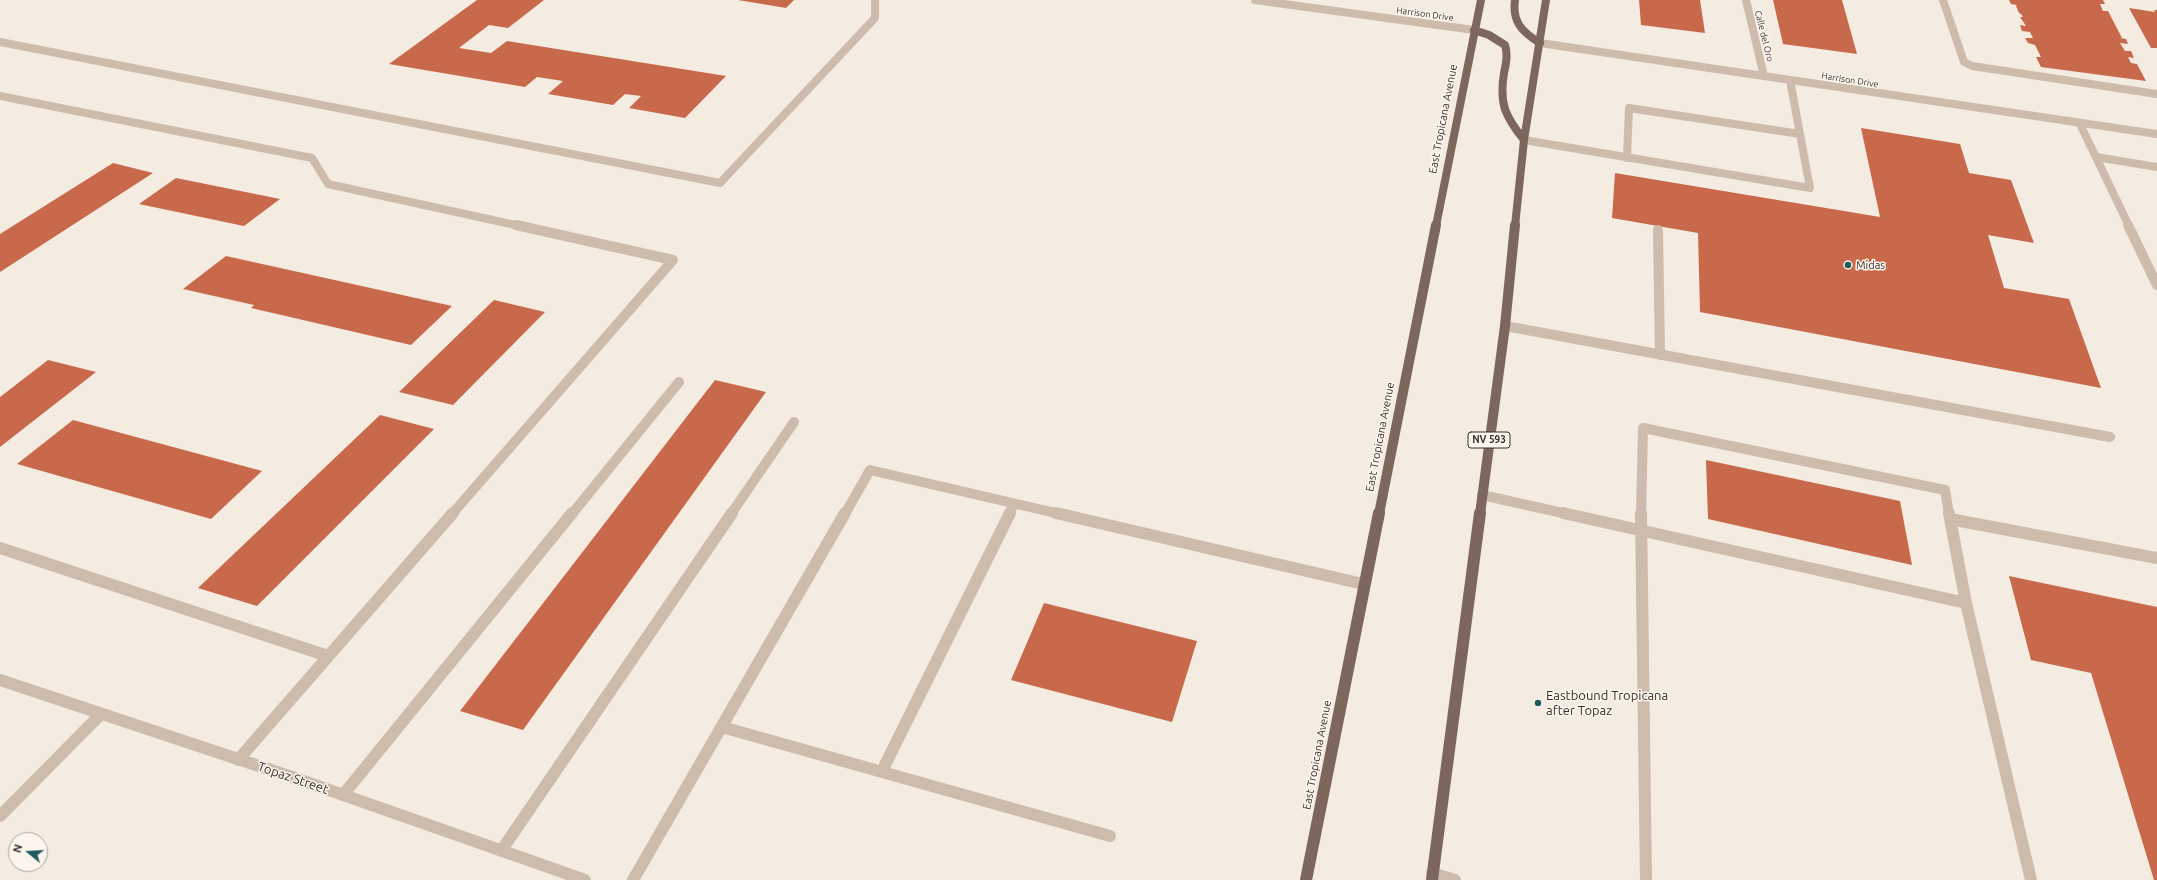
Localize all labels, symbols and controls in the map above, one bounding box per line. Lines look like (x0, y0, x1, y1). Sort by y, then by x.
street label: Harrison Drive (1396, 5, 1454, 23)
street label: Calle del Oro (1752, 9, 1776, 63)
street label: East Tropicana Avenue (1426, 63, 1460, 175)
street label: Harrison Drive (1821, 70, 1879, 90)
place label: Midas (1856, 258, 1885, 272)
marker: Midas (1843, 260, 1853, 270)
street label: East Tropicana Avenue (1363, 381, 1397, 493)
road number: NV 593 (1468, 432, 1510, 448)
place label: Eastbound Tropicana after Topaz (1546, 688, 1668, 719)
marker: Eastbound Tropicana after Topaz (1533, 698, 1543, 708)
street label: East Tropicana Avenue (1300, 699, 1334, 811)
street label: Topaz Street (256, 759, 330, 797)
north arrow (8, 832, 48, 872)
text: N (11, 843, 25, 854)

